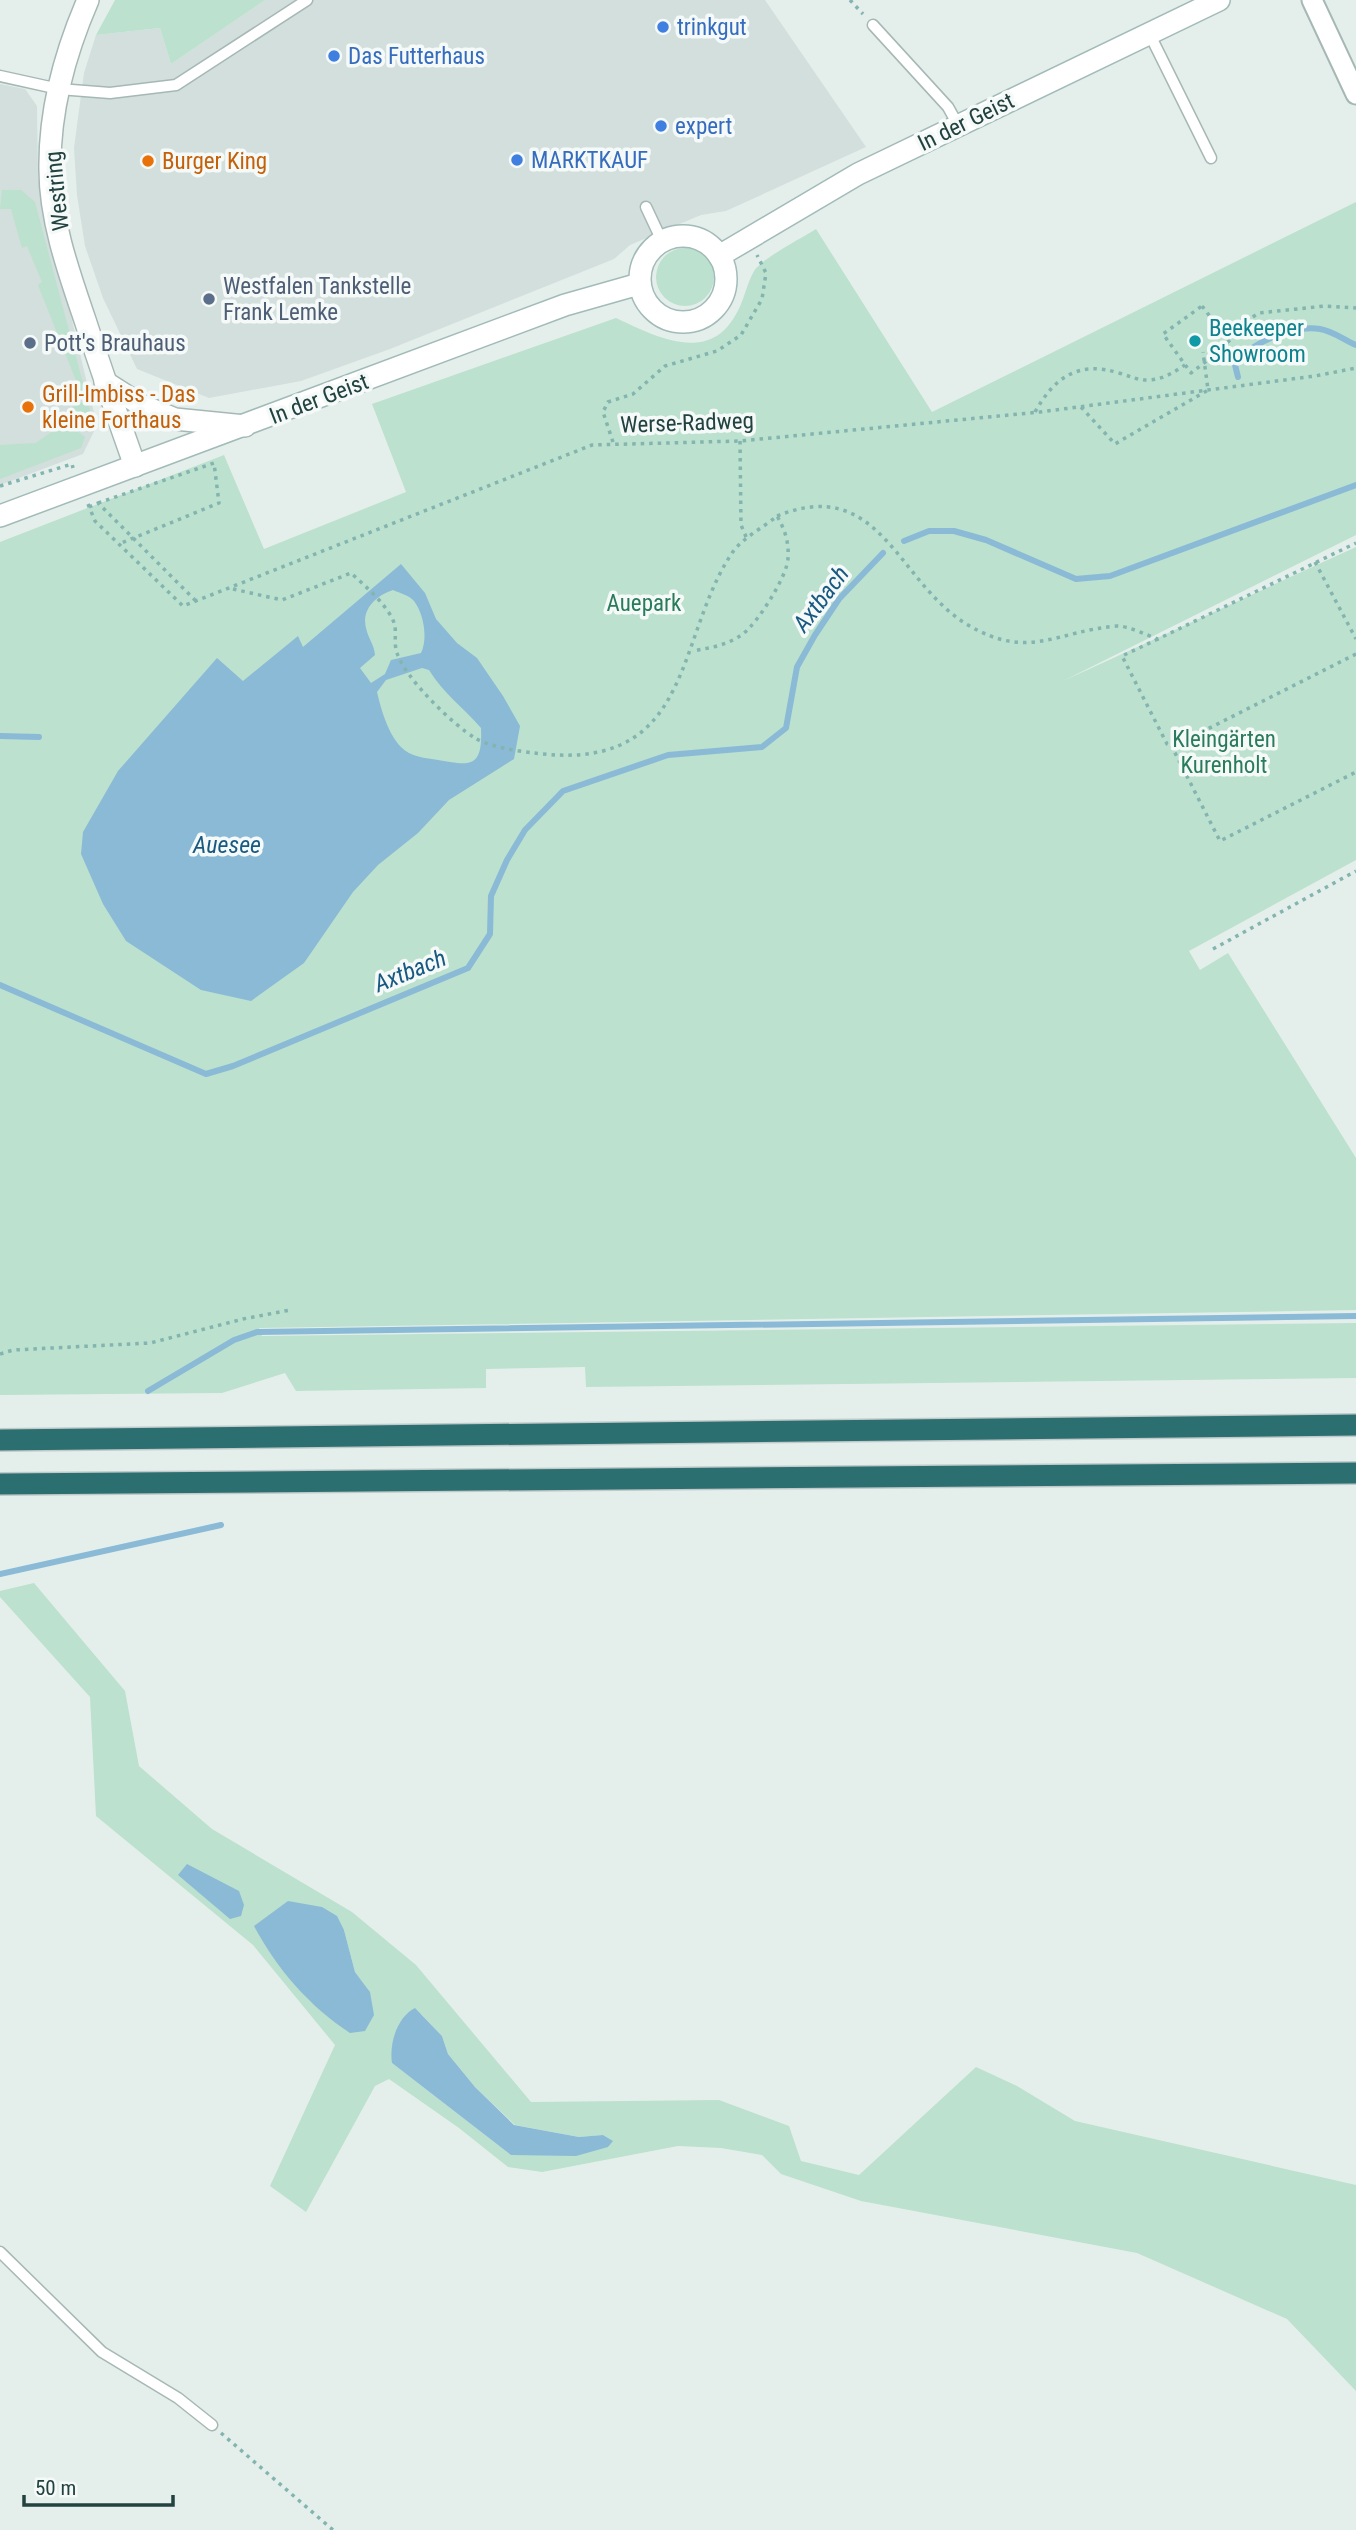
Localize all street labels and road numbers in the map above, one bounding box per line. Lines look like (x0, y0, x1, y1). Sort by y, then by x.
street label: In der Geist (914, 87, 1018, 157)
street label: Westring (39, 150, 75, 232)
street label: In der Geist (266, 368, 372, 430)
street label: Werse-Radweg (620, 407, 754, 439)

